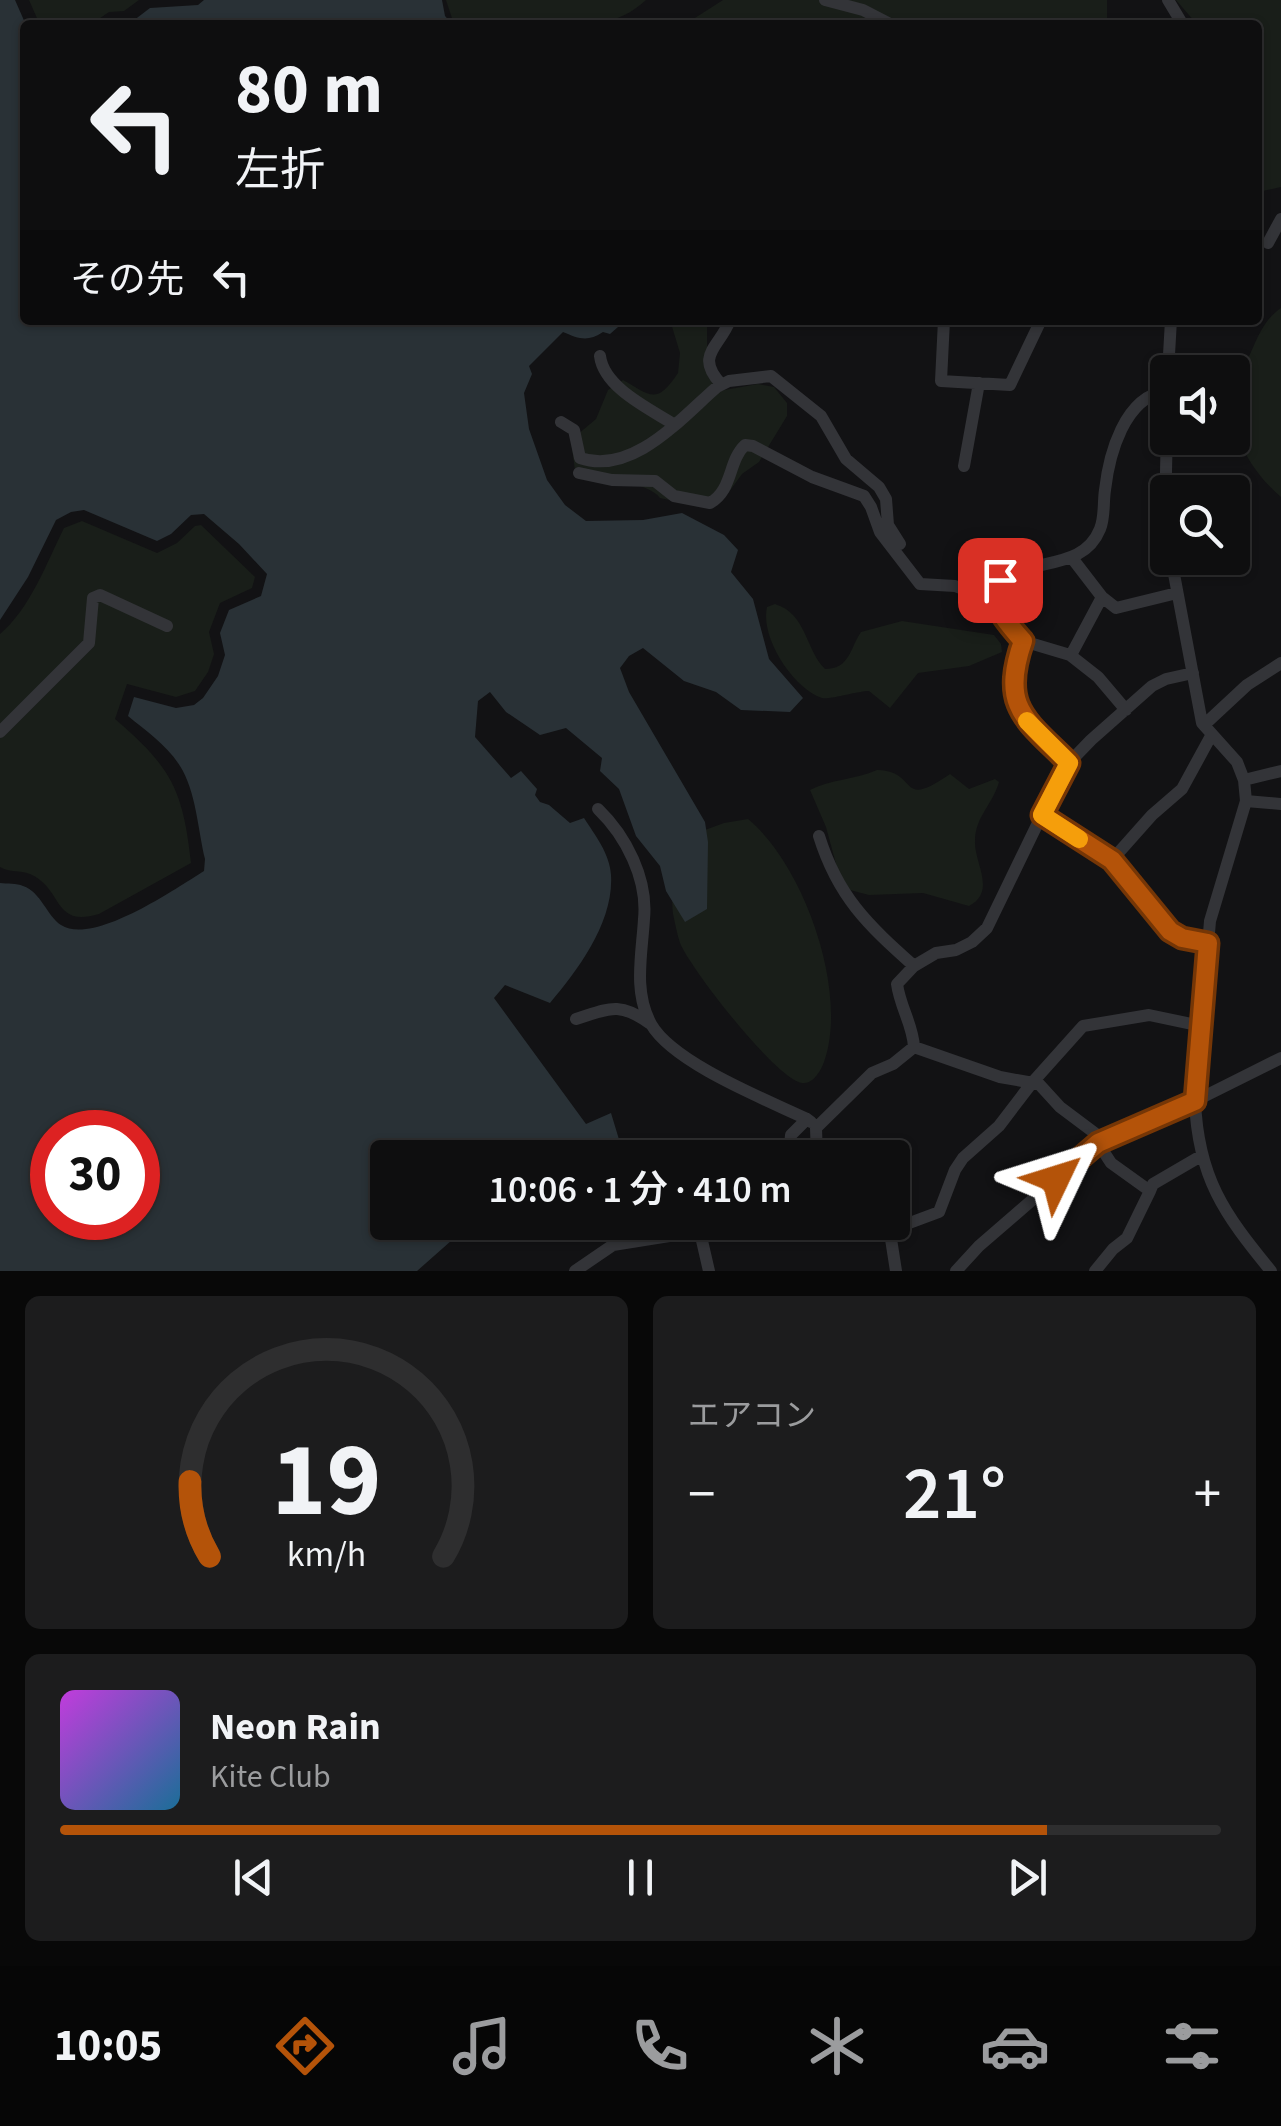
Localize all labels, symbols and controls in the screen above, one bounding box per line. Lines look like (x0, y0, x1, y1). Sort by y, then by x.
text: 80 m (235, 40, 383, 140)
icon: left (70, 60, 200, 190)
text: 左折 (235, 139, 325, 203)
icon: left (204, 250, 259, 305)
text: その先 (70, 253, 184, 307)
map controls (1150, 355, 1250, 575)
button: sound (1150, 355, 1250, 455)
button: search (1150, 475, 1250, 575)
pin (958, 538, 1043, 623)
icon: arrive (973, 553, 1028, 608)
speed limit sign: 30 (30, 1110, 160, 1240)
position arrow (1004, 1127, 1108, 1231)
text: 10:06 · 1 分 · 410 m (489, 1163, 791, 1217)
text: エアコン (688, 1393, 816, 1439)
text: 19 (272, 1408, 381, 1556)
text: 21° (903, 1441, 1006, 1548)
text: − (688, 1456, 715, 1534)
text: + (1194, 1456, 1221, 1534)
text: km/h (287, 1529, 366, 1580)
text: Neon Rain (210, 1700, 381, 1754)
text: Kite Club (210, 1754, 331, 1800)
icon: previous (226, 1850, 281, 1905)
icon: pause (613, 1850, 668, 1905)
icon: next (1000, 1850, 1055, 1905)
icon: directions (270, 2011, 340, 2081)
icon: music (447, 2011, 517, 2081)
icon: phone (625, 2011, 695, 2081)
icon: climate (802, 2011, 872, 2081)
icon: car (980, 2011, 1050, 2081)
icon: filters (1157, 2011, 1227, 2081)
text: 10:05 (54, 2014, 162, 2078)

